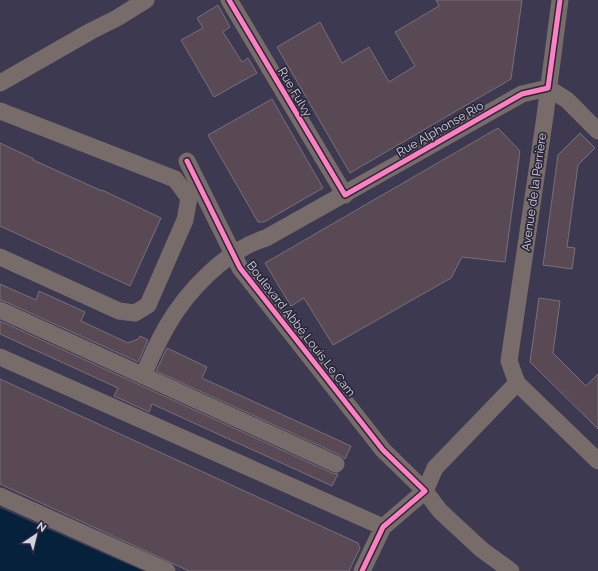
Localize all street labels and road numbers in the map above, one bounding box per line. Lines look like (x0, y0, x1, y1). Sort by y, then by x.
street label: Rue Fulvy (275, 65, 315, 119)
street label: Rue Alphonse Rio (394, 98, 486, 160)
street label: Avenue de la Perrière (519, 132, 549, 252)
street label: Boulevard Abbé Louis Le Cam (244, 259, 358, 399)

